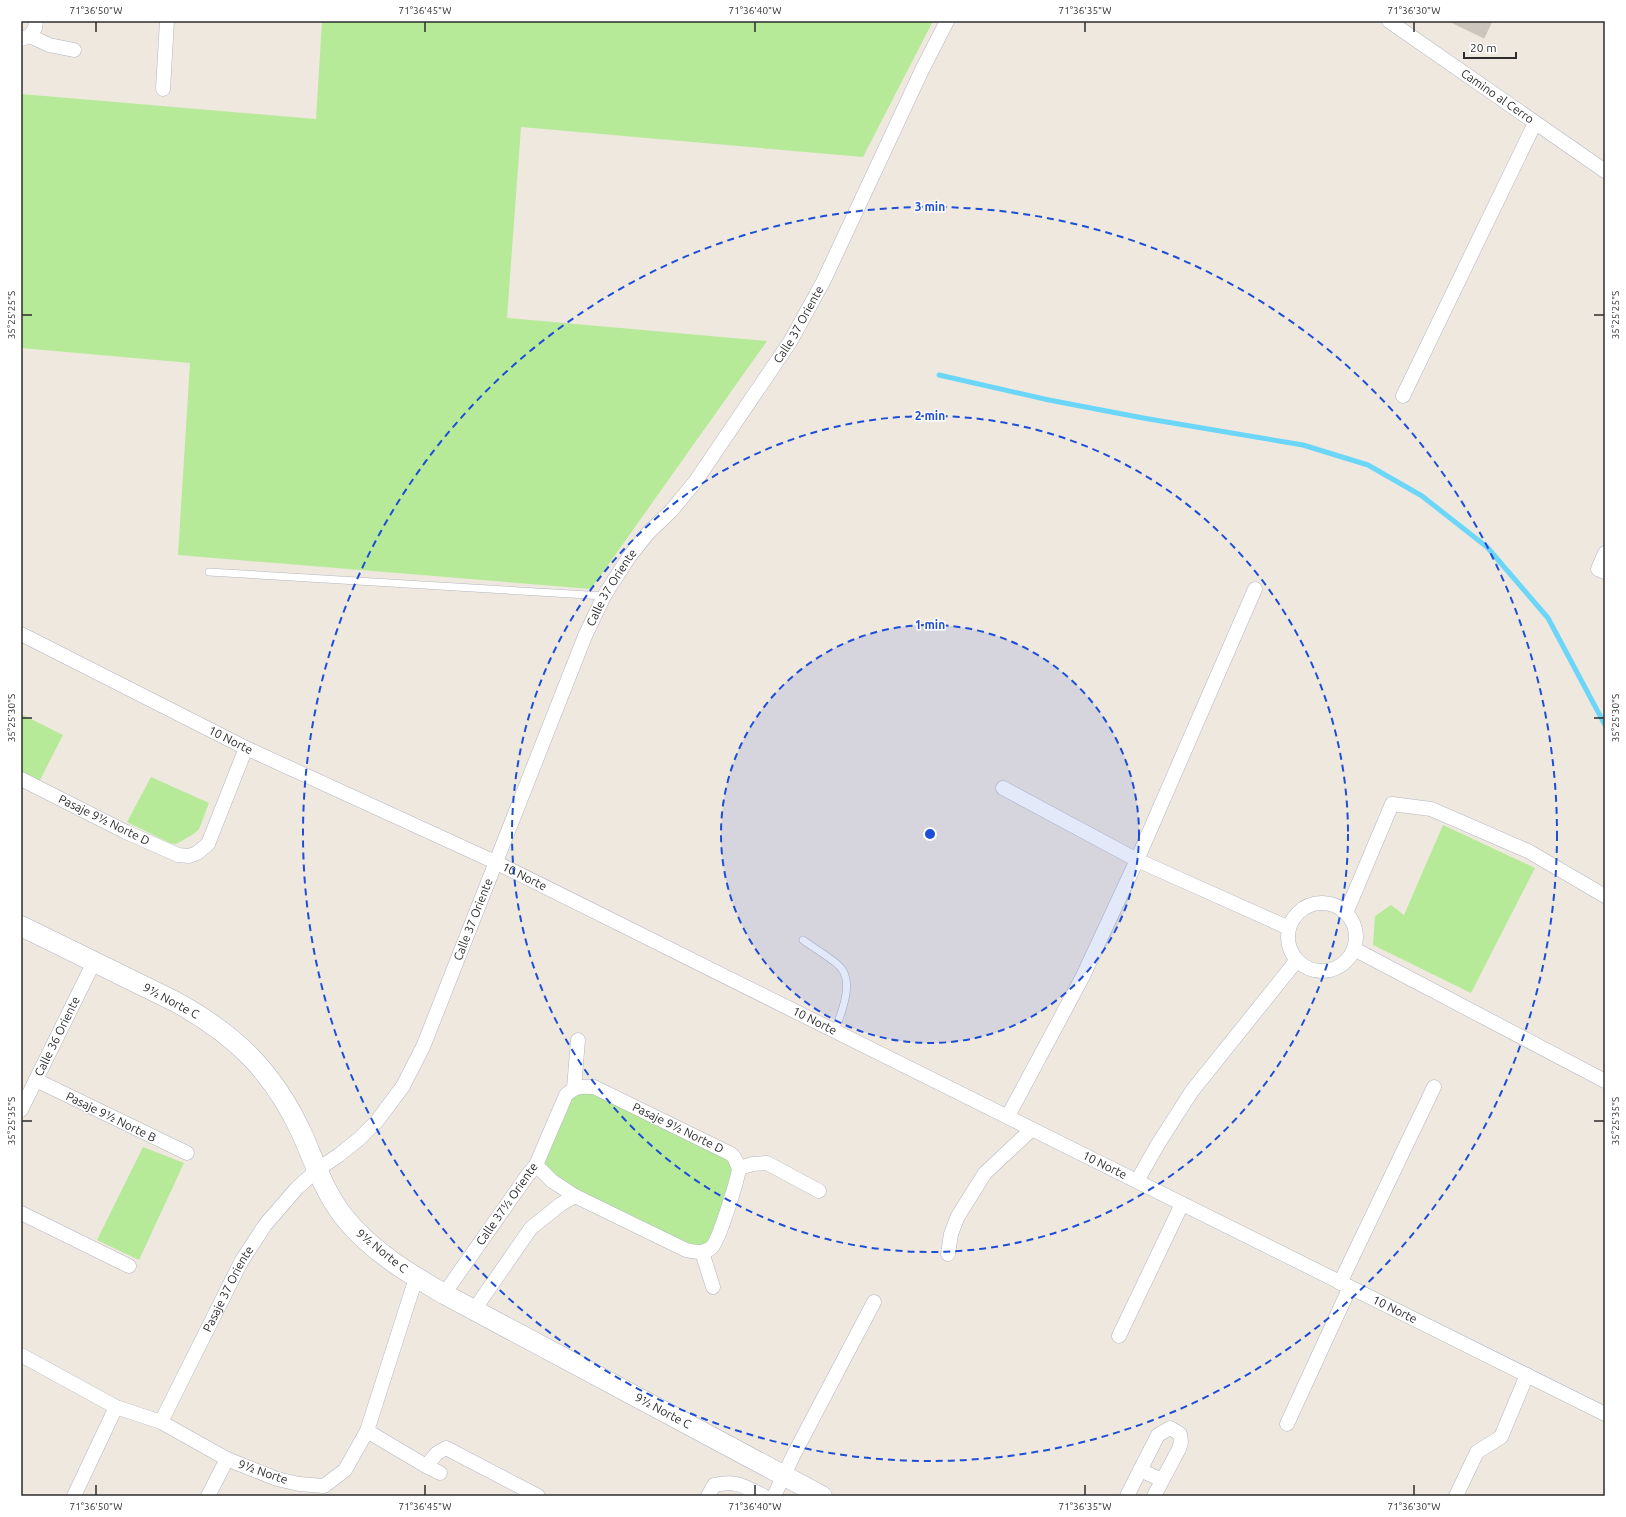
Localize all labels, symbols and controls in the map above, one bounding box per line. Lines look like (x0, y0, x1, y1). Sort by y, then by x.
text: 71°36'50"W (70, 5, 122, 16)
text: 71°36'45"W (399, 5, 451, 16)
text: 71°36'40"W (729, 5, 781, 16)
text: 71°36'35"W (1059, 5, 1111, 16)
text: 71°36'30"W (1388, 5, 1440, 16)
scale bar (1464, 34, 1516, 60)
text: 20 m (1470, 41, 1497, 54)
street label: Camino al Cerro (1459, 66, 1537, 126)
text: 3 min (915, 200, 945, 213)
street label: Calle 37 Oriente (771, 283, 826, 365)
text: 35°25'25"S (6, 291, 17, 339)
text: 35°25'25"S (1610, 291, 1621, 339)
text: 2 min (915, 409, 945, 422)
street label: Calle 37 Oriente (584, 546, 639, 628)
text: 1 min (915, 618, 945, 631)
text: 35°25'30"S (6, 694, 17, 742)
text: 35°25'30"S (1610, 694, 1621, 742)
street label: 10 Norte (207, 723, 255, 756)
street label: Pasaje 9½ Norte D (57, 792, 152, 847)
centre of rings (923, 827, 937, 841)
street label: 10 Norte (500, 860, 549, 893)
street label: Calle 37 Oriente (451, 876, 495, 962)
street label: 9½ Norte C (141, 980, 202, 1021)
street label: Calle 36 Oriente (32, 994, 82, 1078)
street label: 10 Norte (790, 1004, 839, 1037)
street label: Pasaje 9½ Norte B (64, 1089, 158, 1144)
text: 35°25'35"S (6, 1097, 17, 1145)
text: 35°25'35"S (1610, 1097, 1621, 1145)
street label: Pasaje 9½ Norte D (631, 1100, 726, 1155)
street label: 10 Norte (1081, 1148, 1129, 1181)
street label: Calle 37½ Oriente (473, 1160, 540, 1247)
street label: 9½ Norte C (354, 1226, 411, 1275)
street label: Pasaje 37 Oriente (200, 1243, 256, 1334)
street label: 10 Norte (1371, 1293, 1419, 1325)
street label: 9½ Norte C (633, 1390, 694, 1431)
street label: 9½ Norte (237, 1457, 290, 1486)
text: 71°36'50"W (70, 1501, 122, 1512)
text: 71°36'45"W (399, 1501, 451, 1512)
text: 71°36'40"W (729, 1501, 781, 1512)
text: 71°36'35"W (1059, 1501, 1111, 1512)
text: 71°36'30"W (1388, 1501, 1440, 1512)

